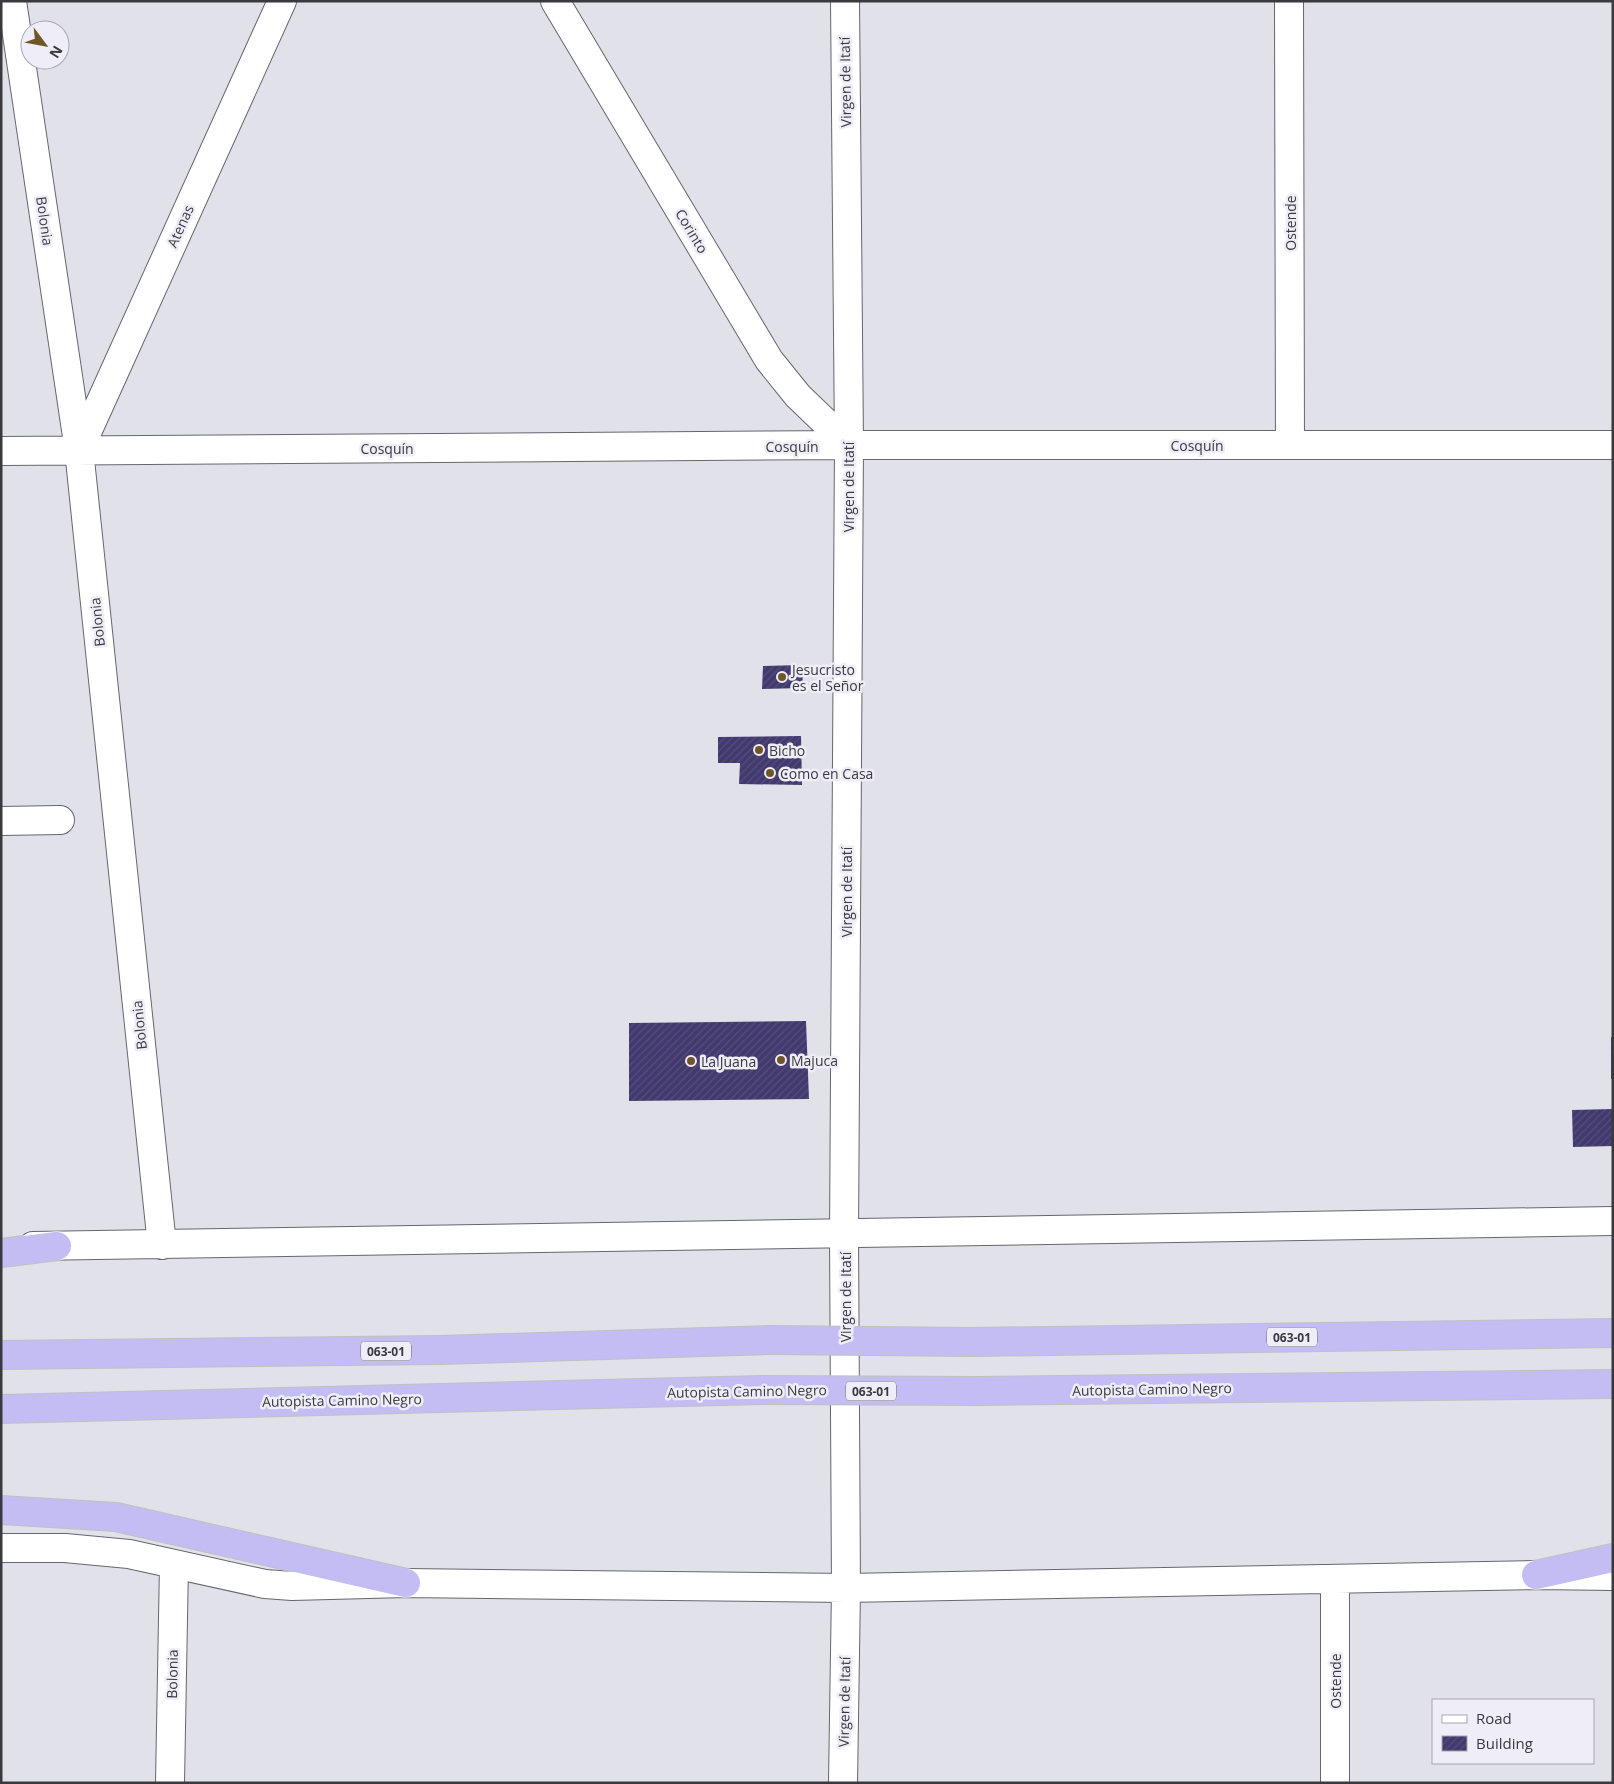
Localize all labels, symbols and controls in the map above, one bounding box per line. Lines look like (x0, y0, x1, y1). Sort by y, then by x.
north arrow (20, 20, 70, 70)
street label: Virgen de Itatí (835, 36, 855, 127)
text: N (45, 42, 68, 62)
street label: Bolonia (32, 195, 58, 247)
street label: Ostende (1281, 195, 1300, 251)
street label: Atenas (162, 201, 198, 250)
street label: Corinto (671, 205, 713, 257)
street label: Cosquín (1170, 436, 1224, 455)
street label: Cosquín (765, 437, 819, 456)
street label: Cosquín (360, 439, 414, 458)
street label: Virgen de Itatí (839, 441, 858, 532)
street label: Bolonia (85, 596, 109, 648)
place label: Jesucristo es el Señor (790, 660, 864, 695)
marker: Jesucristo es el Señor (776, 671, 788, 683)
place label: Bicho (769, 741, 805, 760)
marker: Bicho (753, 744, 765, 756)
place label: Como en Casa (780, 764, 873, 783)
marker: Como en Casa (764, 767, 776, 779)
street label: Virgen de Itatí (837, 846, 856, 937)
street label: Bolonia (127, 999, 151, 1051)
place label: Majuca (791, 1051, 838, 1070)
place label: La Juana (701, 1052, 756, 1071)
marker: Majuca (775, 1054, 787, 1066)
marker: La Juana (685, 1055, 697, 1067)
street label: Virgen de Itatí (836, 1251, 855, 1342)
road number: 063-01 (1267, 1328, 1317, 1346)
road number: 063-01 (361, 1342, 411, 1360)
street label: Autopista Camino Negro (1072, 1378, 1232, 1400)
street label: Autopista Camino Negro (667, 1380, 827, 1402)
road number: 063-01 (846, 1382, 896, 1400)
street label: Autopista Camino Negro (262, 1389, 422, 1411)
street label: Bolonia (162, 1649, 182, 1699)
street label: Ostende (1326, 1653, 1345, 1709)
street label: Virgen de Itatí (834, 1656, 854, 1747)
legend (1432, 1699, 1594, 1764)
text: Road (1476, 1708, 1512, 1728)
text: Building (1476, 1733, 1533, 1753)

